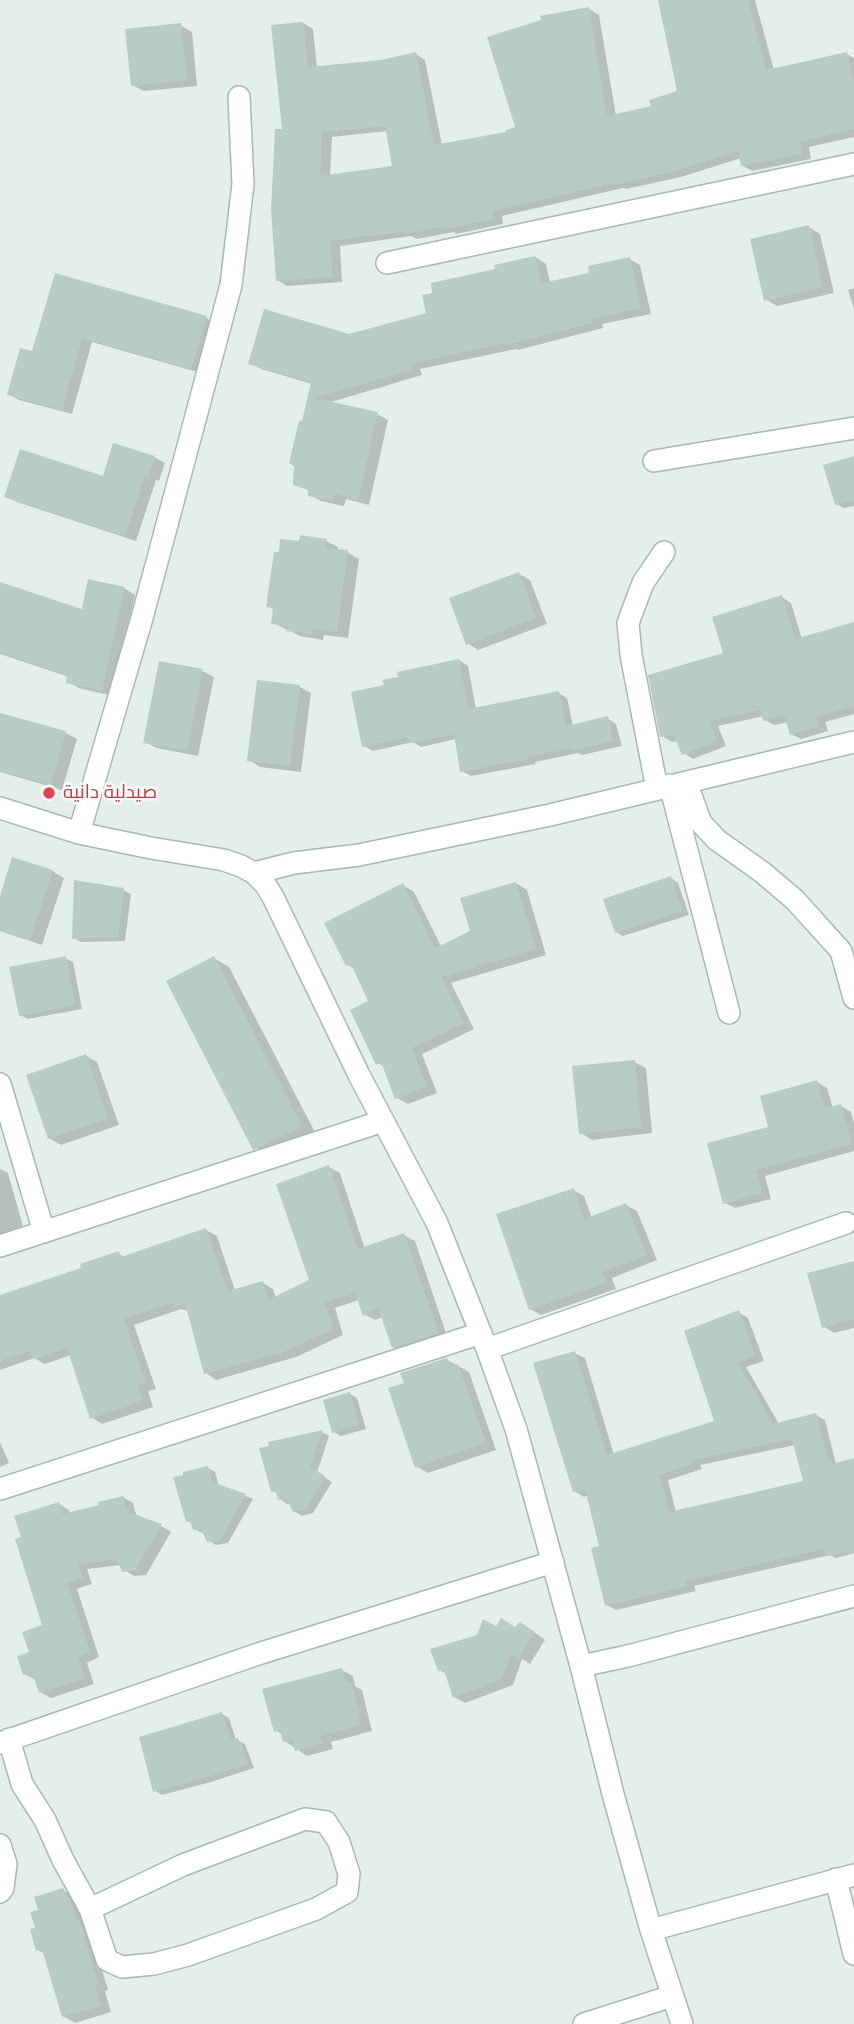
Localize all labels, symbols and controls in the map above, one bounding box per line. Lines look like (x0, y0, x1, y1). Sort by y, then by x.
place label: صيدلية دانية (63, 782, 157, 804)
marker: صيدلية دانية (41, 785, 57, 801)

